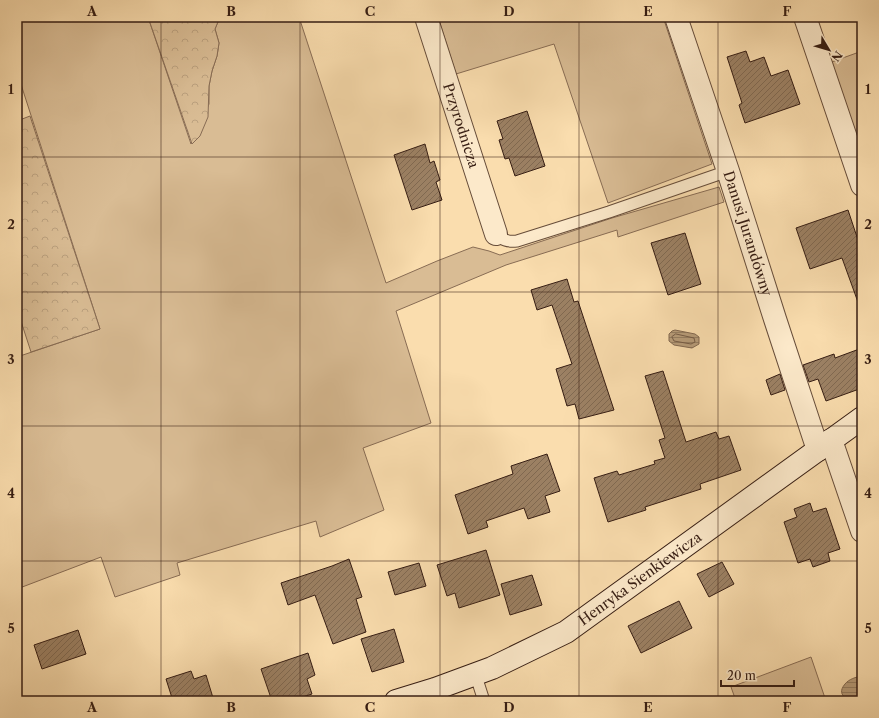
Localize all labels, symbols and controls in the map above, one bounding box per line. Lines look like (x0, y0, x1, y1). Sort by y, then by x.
text: A (86, 3, 98, 19)
text: B (226, 3, 236, 19)
text: C (365, 3, 375, 19)
text: D (503, 3, 515, 19)
text: E (643, 3, 653, 19)
text: F (783, 3, 792, 19)
north arrow (809, 30, 849, 70)
text: N (828, 48, 845, 65)
text: 1 (8, 81, 14, 97)
street label: Przyrodnicza (439, 81, 483, 171)
text: 1 (865, 81, 871, 97)
street label: Danusi Jurandówny (720, 169, 776, 298)
text: 2 (7, 216, 15, 232)
text: 2 (864, 216, 872, 232)
text: 3 (7, 351, 15, 367)
text: 3 (864, 351, 872, 367)
text: 4 (7, 485, 15, 501)
text: 4 (864, 485, 872, 501)
street label: Henryka Sienkiewicza (575, 528, 706, 629)
text: 5 (7, 620, 15, 636)
text: 5 (864, 620, 872, 636)
scale bar (721, 662, 794, 688)
text: 20 m (727, 668, 756, 683)
text: A (86, 699, 98, 715)
text: B (226, 699, 236, 715)
text: C (365, 699, 375, 715)
text: D (503, 699, 515, 715)
text: E (643, 699, 653, 715)
text: F (783, 699, 792, 715)

